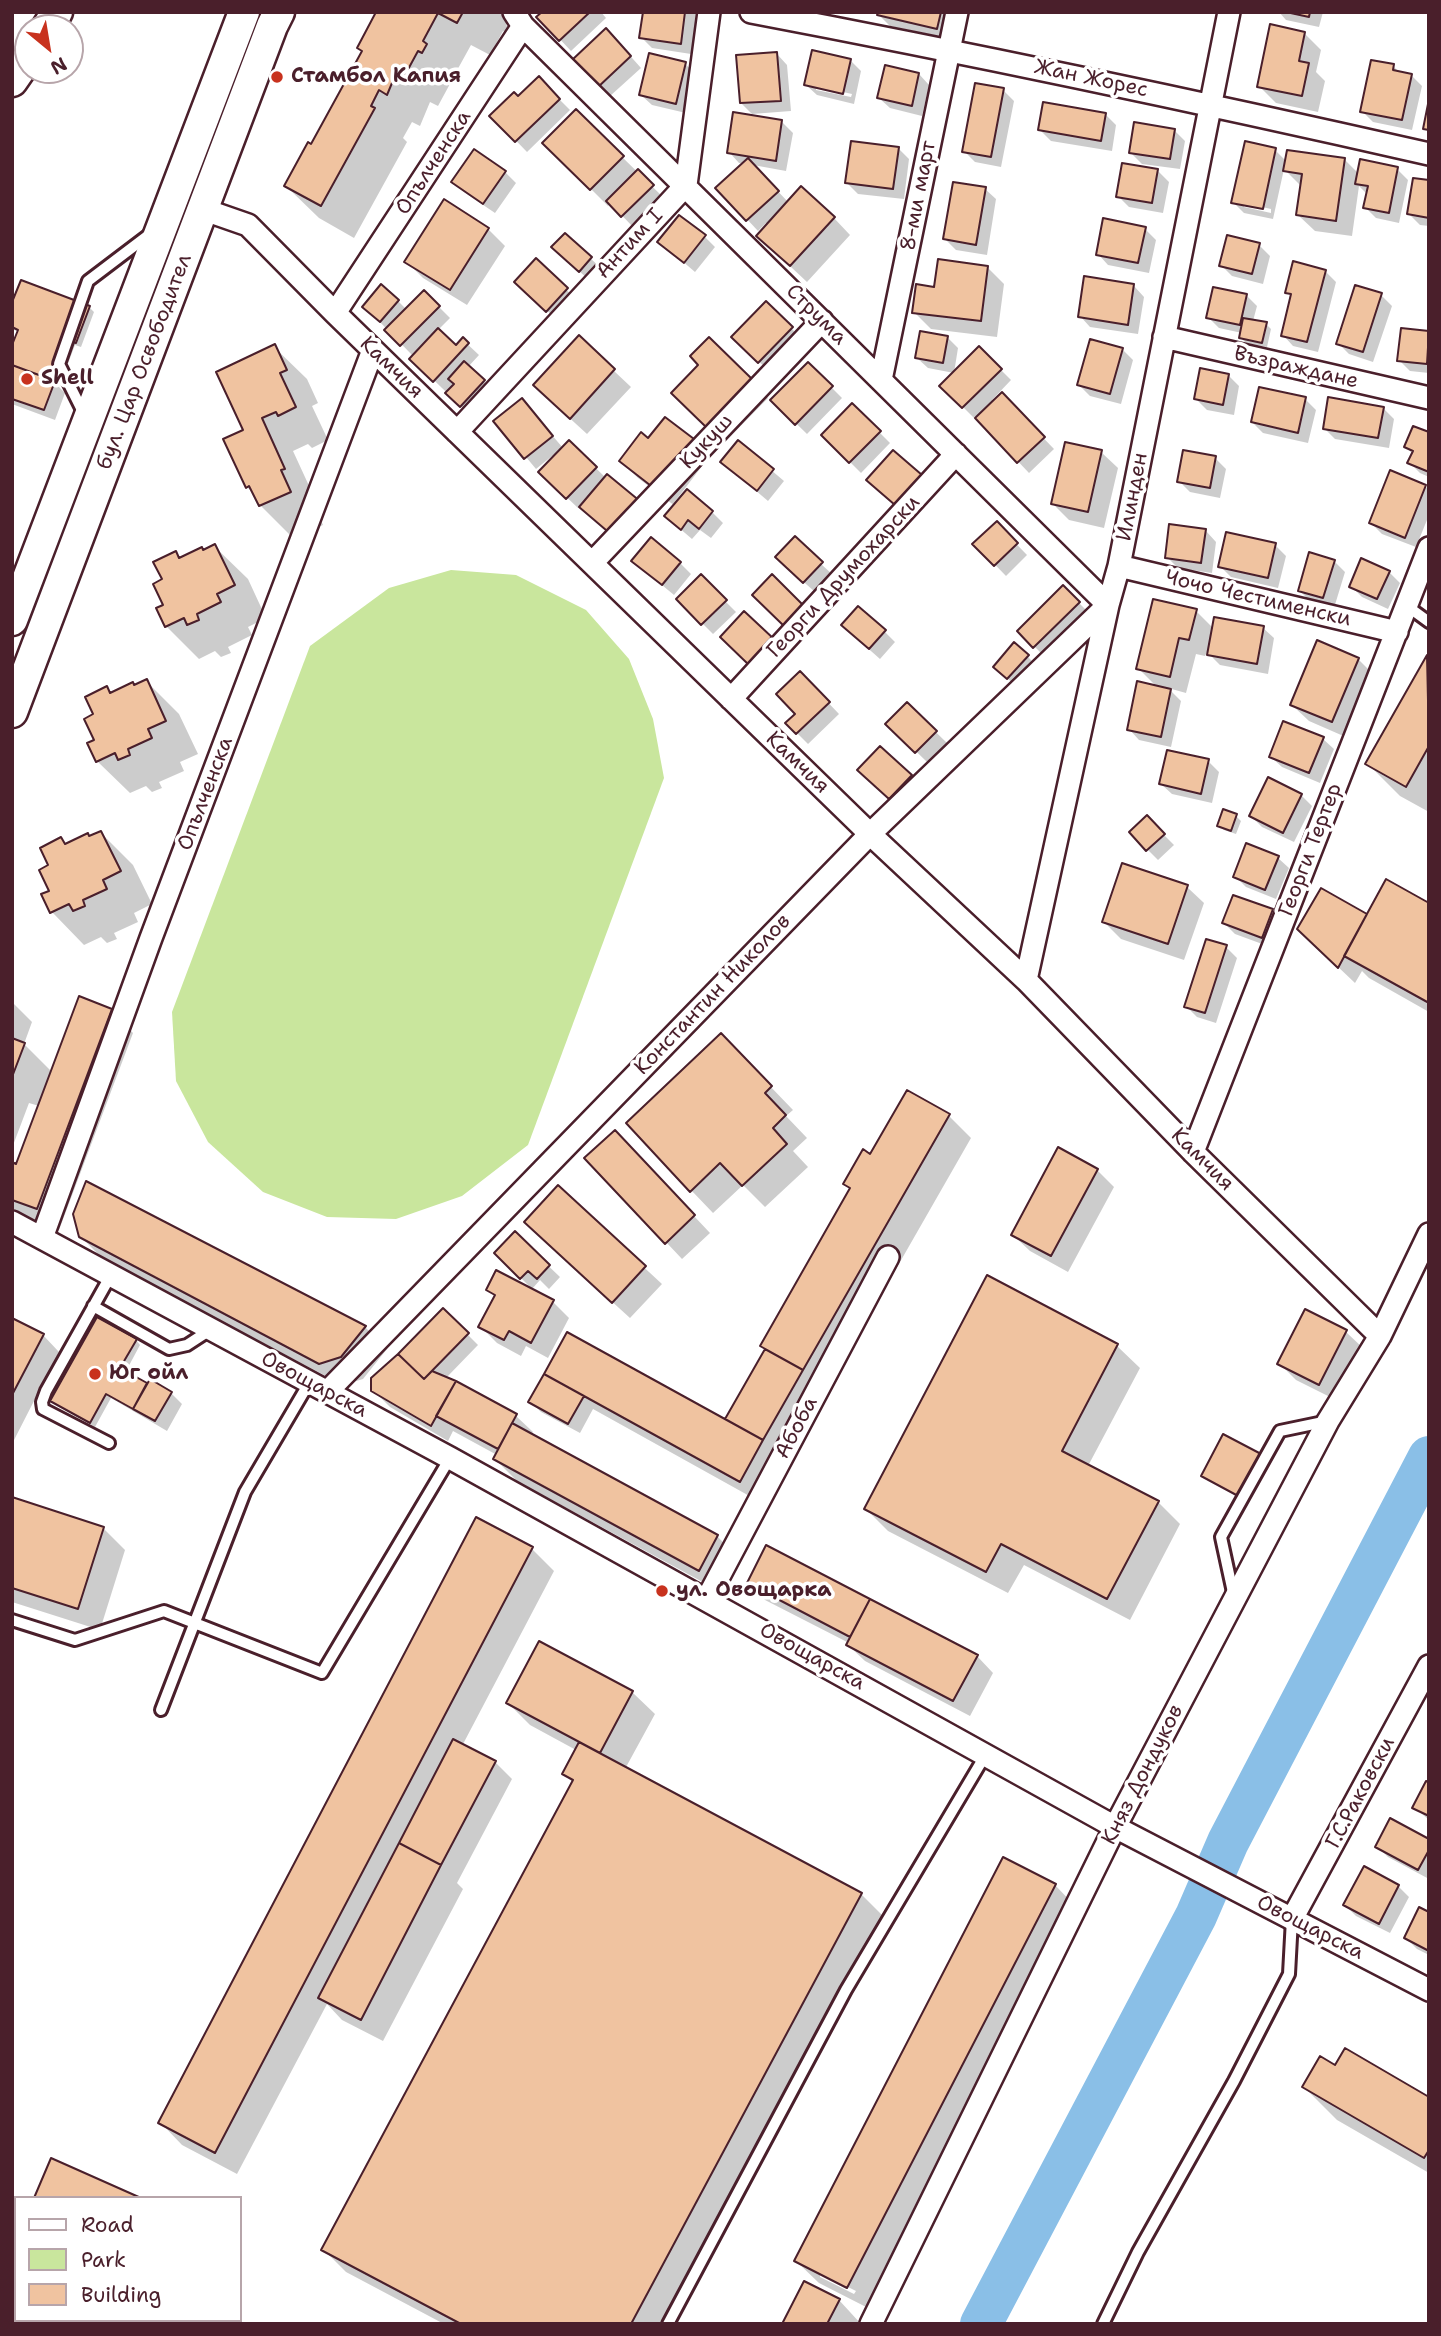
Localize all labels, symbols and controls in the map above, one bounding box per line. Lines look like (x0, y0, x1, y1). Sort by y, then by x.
north arrow (14, 14, 84, 84)
text: N (46, 51, 72, 80)
street label: Жан Жорес (1032, 55, 1150, 103)
place label: Стамбол Капия (291, 64, 461, 90)
marker: Стамбол Капия (269, 69, 285, 85)
street label: Опълченска (391, 106, 477, 220)
street label: 8-ми март (896, 139, 942, 253)
street label: Антим I (591, 204, 669, 284)
street label: бул. Цар Освободител (92, 251, 198, 473)
street label: Струма (780, 279, 852, 351)
street label: Камчия (354, 332, 428, 404)
street label: Възраждане (1231, 341, 1361, 395)
place label: Shell (41, 366, 94, 392)
marker: Shell (19, 371, 35, 387)
street label: Кукуш (675, 409, 739, 475)
street label: Илинден (1112, 451, 1154, 543)
street label: Георги Друмохарски (762, 490, 926, 664)
street label: Чочо Честименски (1163, 565, 1353, 633)
street label: Камчия (760, 727, 834, 799)
street label: Опълченска (173, 734, 239, 854)
street label: Георги Тертер (1274, 780, 1348, 920)
street label: Константин Николов (630, 909, 796, 1081)
street label: Камчия (1165, 1123, 1239, 1197)
street label: Овощарска (256, 1346, 372, 1424)
place label: Юг ойл (109, 1361, 188, 1387)
marker: Юг ойл (87, 1366, 103, 1382)
street label: Абоба (770, 1393, 824, 1463)
place label: ул. Овощарка (676, 1578, 832, 1604)
marker: ул. Овощарка (654, 1583, 670, 1599)
street label: Овощарска (755, 1618, 869, 1696)
street label: Княз Дондуков (1097, 1701, 1189, 1849)
street label: Г.С.Раковски (1321, 1733, 1401, 1853)
street label: Овощарска (1252, 1890, 1368, 1966)
legend (14, 2196, 242, 2322)
text: Road (81, 2211, 134, 2239)
text: Park (81, 2246, 126, 2274)
text: Building (81, 2281, 161, 2309)

